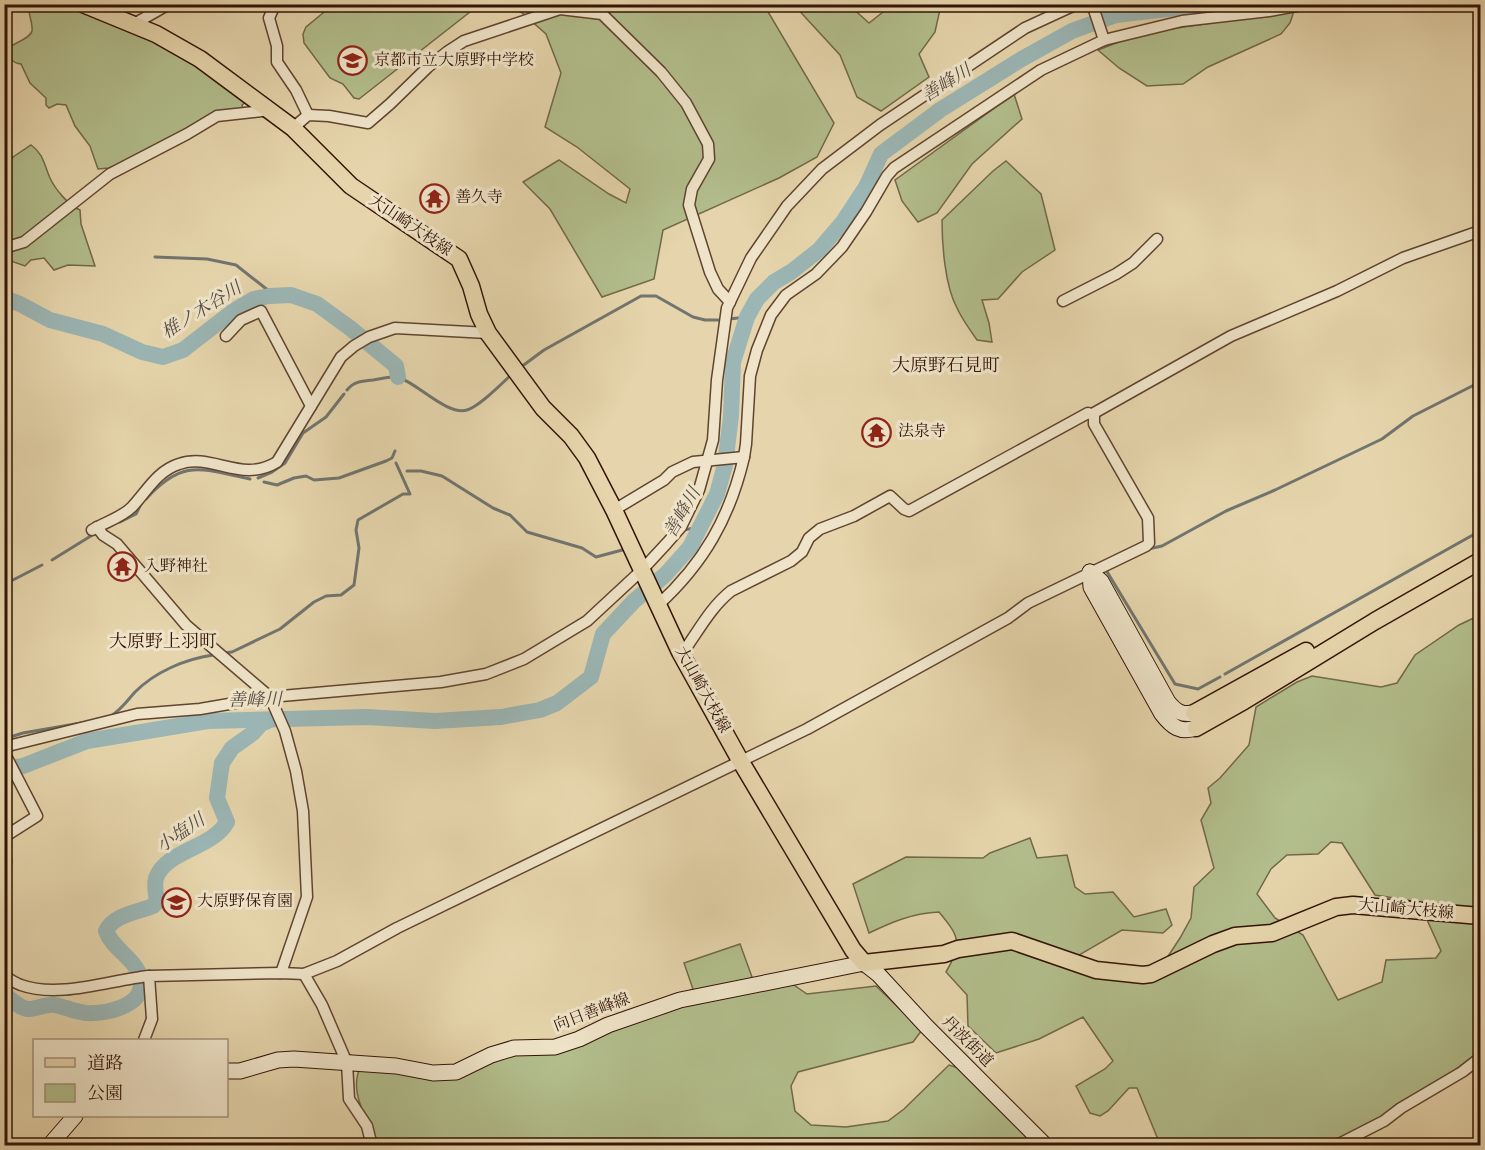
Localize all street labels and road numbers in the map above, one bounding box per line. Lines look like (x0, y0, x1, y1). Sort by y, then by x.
street label: 大山崎大枝線 (364, 190, 456, 262)
street label: 大山崎大枝線 (669, 643, 735, 737)
street label: 大山崎大枝線 (1357, 895, 1455, 925)
street label: 向日善峰線 (551, 988, 633, 1038)
street label: 丹波街道 (937, 1012, 997, 1072)

